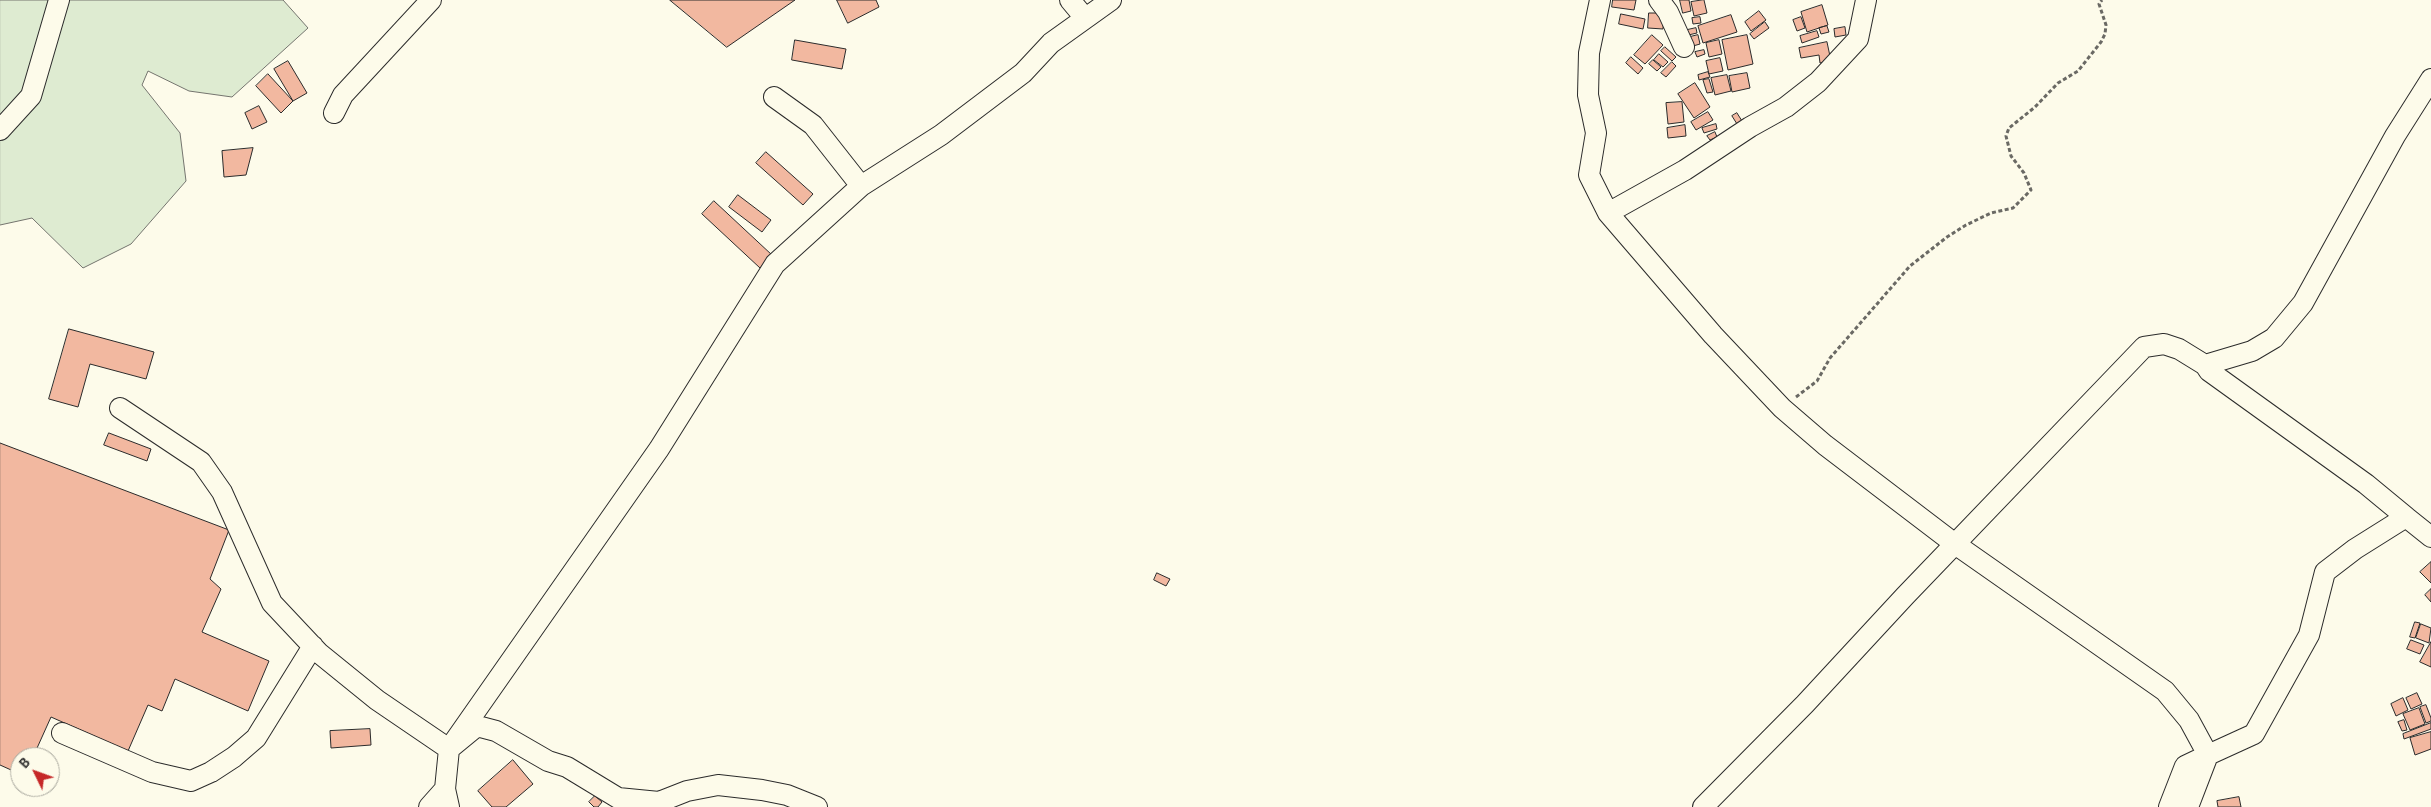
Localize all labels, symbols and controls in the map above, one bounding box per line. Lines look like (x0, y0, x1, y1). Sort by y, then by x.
north arrow (10, 747, 60, 797)
text: B (15, 754, 34, 772)

